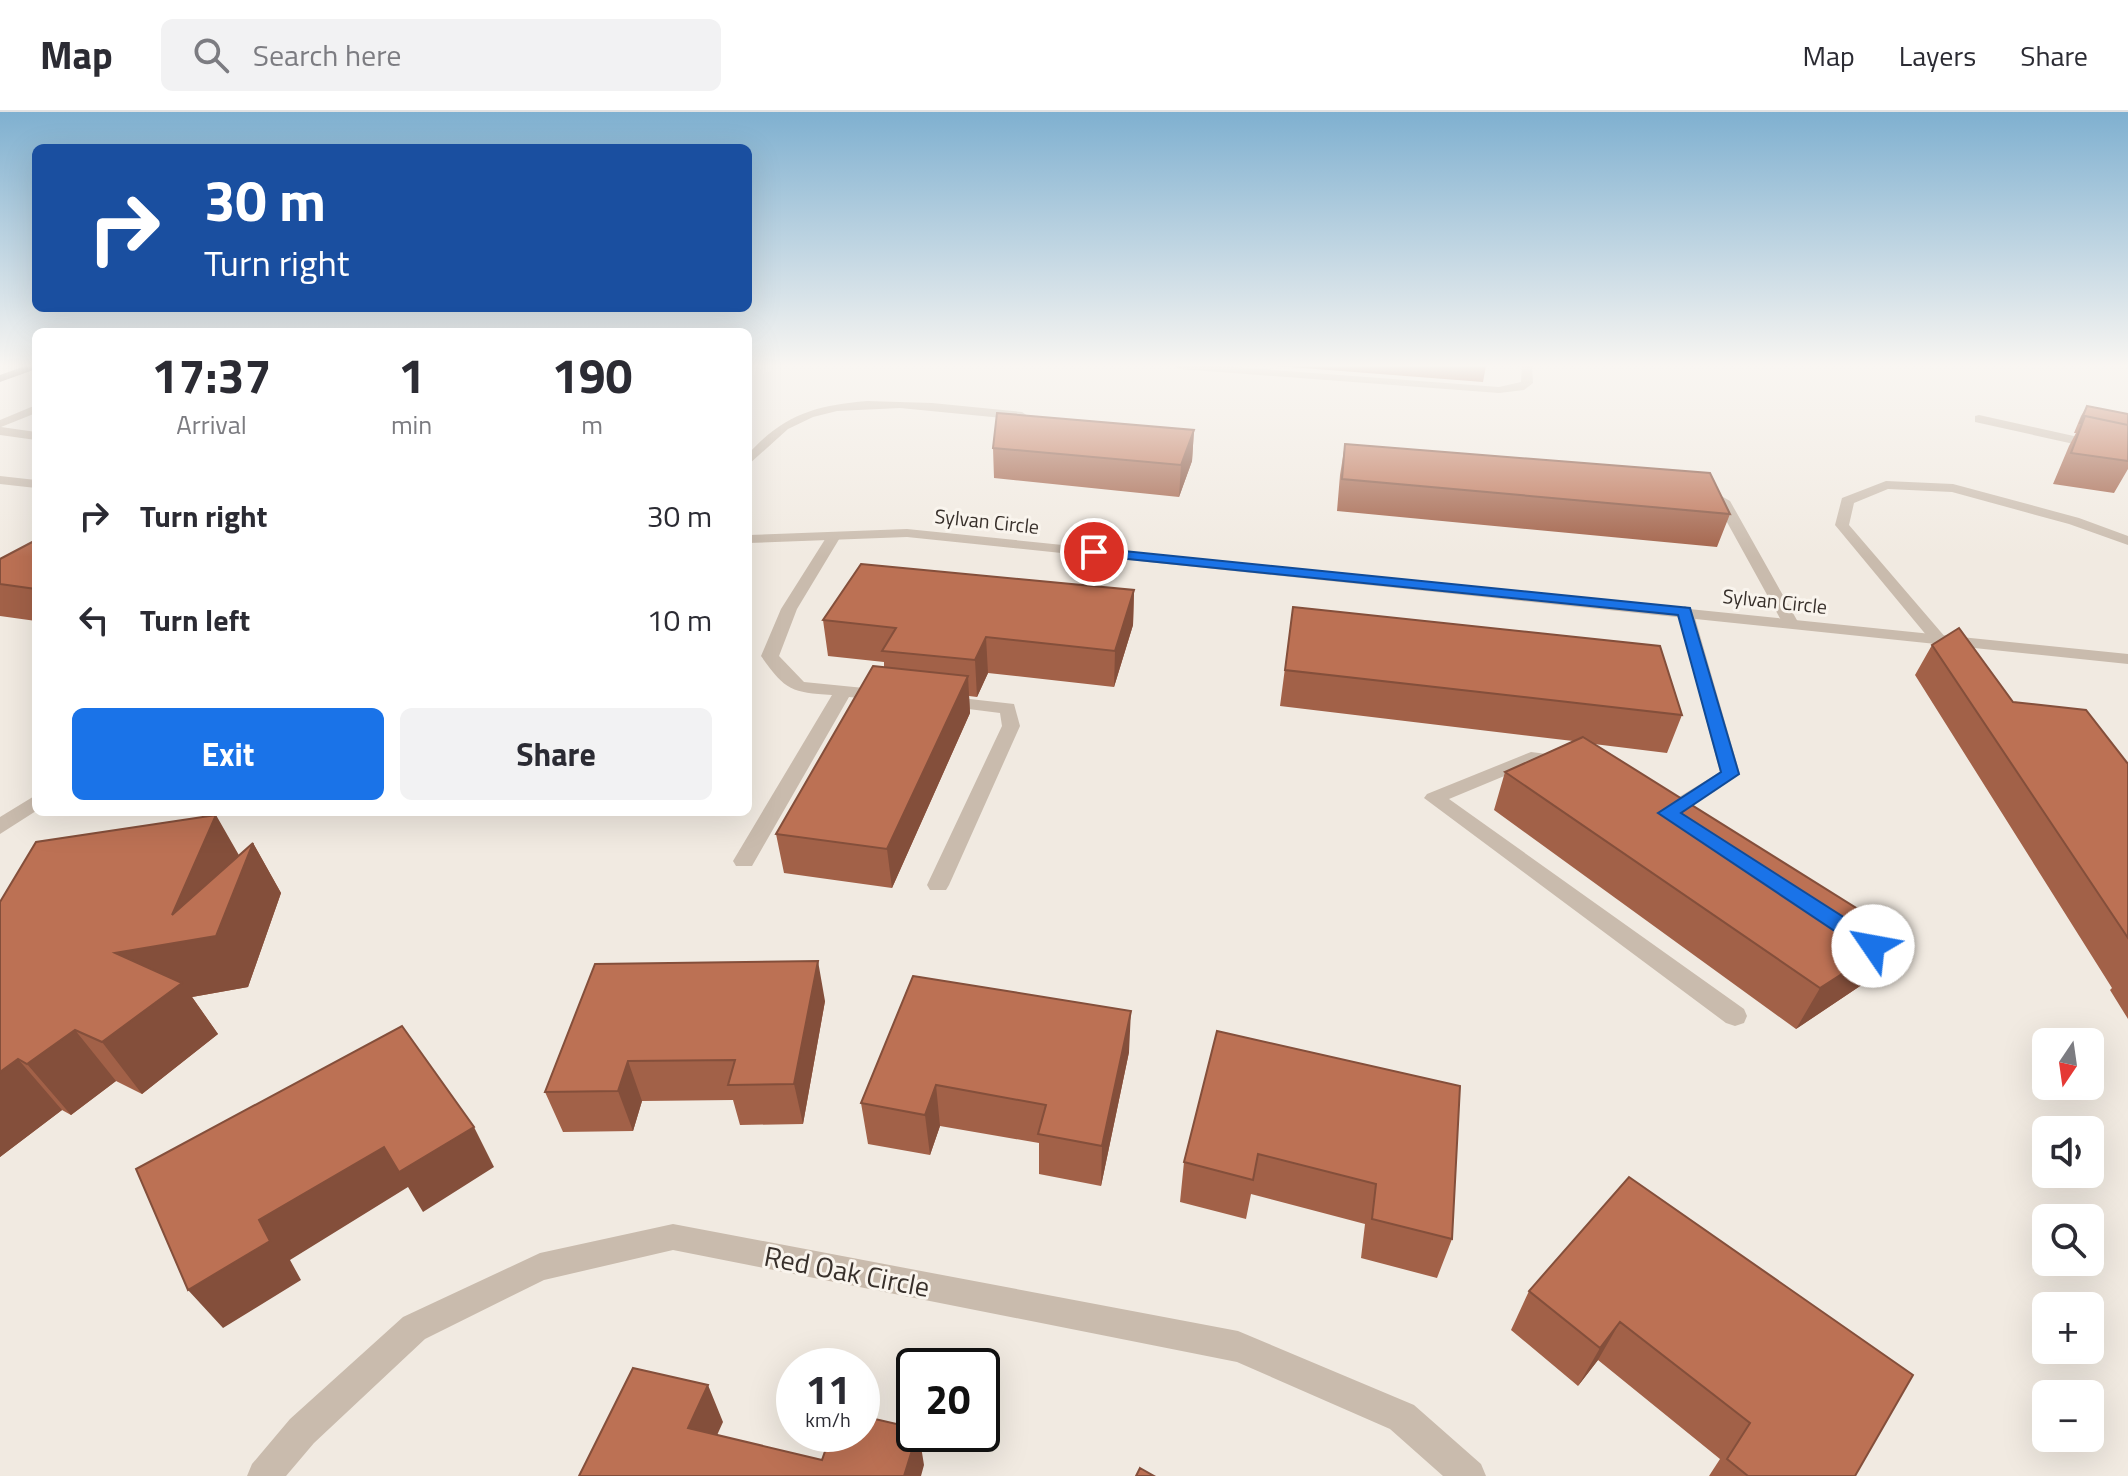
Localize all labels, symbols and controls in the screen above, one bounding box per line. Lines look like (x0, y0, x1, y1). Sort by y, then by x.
search box (161, 19, 721, 91)
text: Map (40, 26, 113, 84)
text: Search here (253, 32, 402, 78)
icon: search (189, 33, 233, 77)
text: Map (1802, 34, 1855, 77)
text: Layers (1899, 34, 1976, 77)
text: Share (2020, 34, 2088, 77)
text: 30 m (204, 158, 326, 243)
icon: right (72, 176, 176, 280)
text: Turn right (204, 235, 349, 290)
text: 17:37 (152, 339, 271, 412)
text: 1 (398, 339, 425, 412)
text: 190 (552, 339, 632, 412)
text: Arrival (176, 405, 247, 444)
text: min (391, 405, 432, 444)
text: m (581, 405, 603, 444)
text: Turn right (140, 493, 268, 539)
text: 30 m (647, 493, 712, 539)
icon: right (72, 494, 116, 538)
street label: Sylvan Circle (933, 500, 1041, 542)
pin (1060, 518, 1128, 586)
icon: arrive (1072, 530, 1116, 574)
street label: Sylvan Circle (1721, 580, 1829, 622)
text: Turn left (140, 597, 250, 643)
text: 10 m (647, 597, 712, 643)
icon: left (72, 598, 116, 642)
button: Exit (72, 708, 384, 800)
button: Share (400, 708, 712, 800)
position arrow (1831, 904, 1915, 988)
north arrow (2032, 1028, 2104, 1100)
map controls (2032, 1028, 2104, 1452)
button: sound (2032, 1116, 2104, 1188)
button: search (2032, 1204, 2104, 1276)
street label: Red Oak Circle (761, 1234, 933, 1308)
button: + (2032, 1292, 2104, 1364)
speed limit sign: 20 (896, 1348, 1000, 1452)
text: 11 (806, 1359, 850, 1420)
button: − (2032, 1380, 2104, 1452)
text: km/h (805, 1404, 851, 1435)

